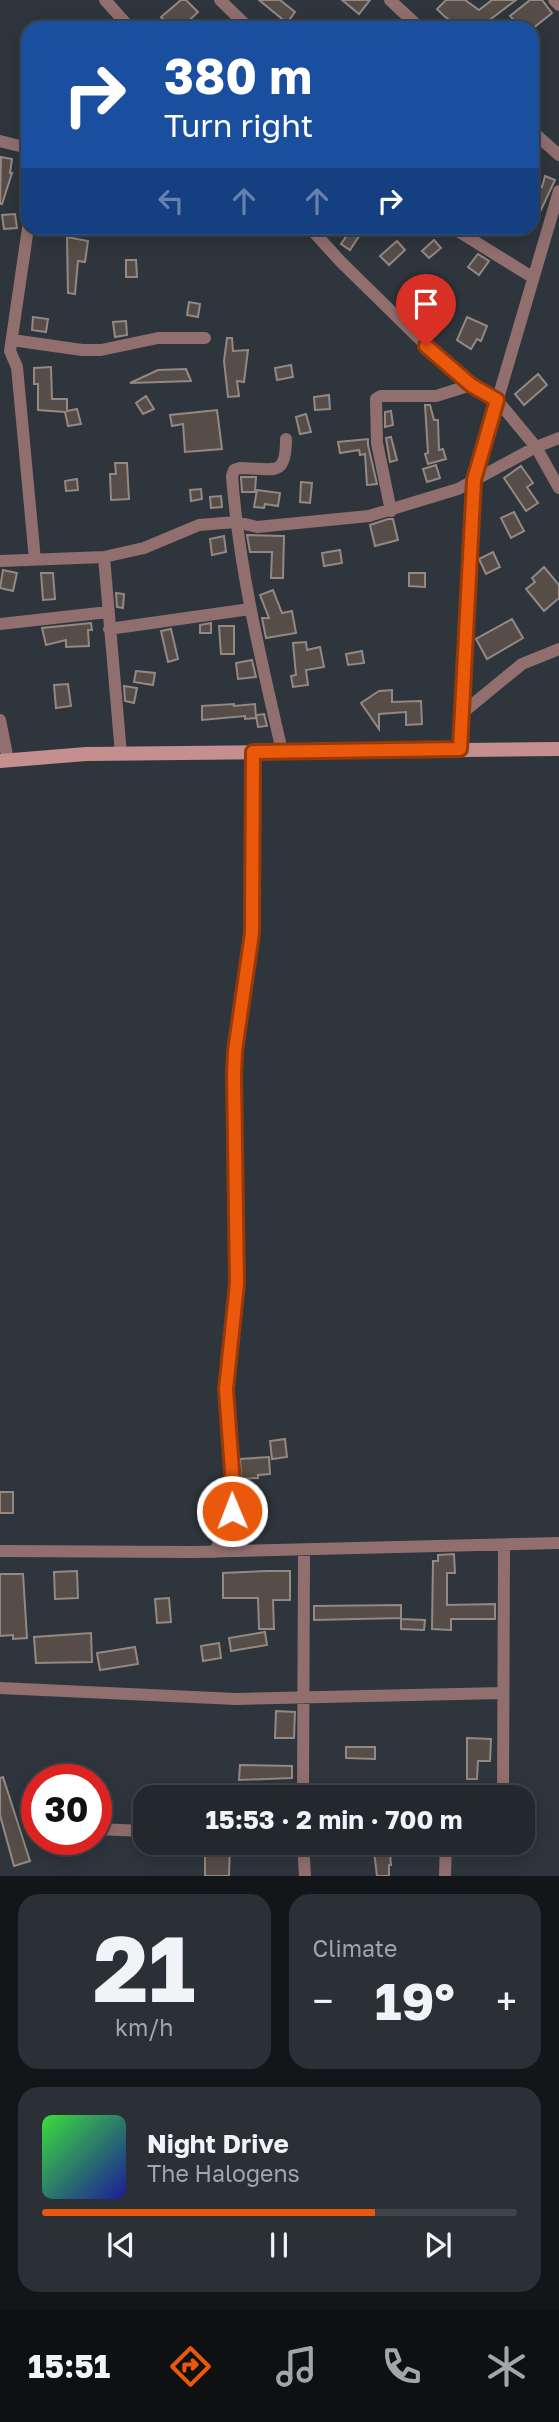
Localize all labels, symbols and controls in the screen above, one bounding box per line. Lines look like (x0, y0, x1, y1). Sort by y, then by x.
text: 380 m (164, 46, 312, 105)
icon: right (49, 49, 140, 140)
text: Turn right (164, 106, 313, 144)
icon: left (152, 182, 190, 220)
icon: ahead (225, 182, 263, 220)
icon: ahead (298, 182, 336, 220)
icon: right (371, 182, 409, 220)
pin (396, 274, 456, 346)
icon: arrive (407, 285, 445, 323)
position arrow (195, 1474, 269, 1548)
speed limit sign: 30 (21, 1764, 112, 1855)
text: 15:53 · 2 min · 700 m (205, 1804, 463, 1835)
text: 21 (93, 1913, 195, 2022)
text: Climate (313, 1934, 397, 1962)
text: 19° (375, 1969, 455, 2031)
text: − (313, 1978, 333, 2023)
text: + (496, 1978, 517, 2023)
text: km/h (115, 2013, 174, 2041)
text: Night Drive (147, 2128, 289, 2159)
text: The Halogens (147, 2159, 300, 2187)
icon: previous (102, 2226, 140, 2264)
icon: pause (260, 2226, 298, 2264)
icon: next (419, 2226, 457, 2264)
icon: directions (166, 2342, 215, 2391)
icon: music (272, 2342, 321, 2391)
icon: phone (377, 2342, 426, 2391)
icon: climate (482, 2342, 531, 2391)
text: 15:51 (28, 2347, 110, 2385)

